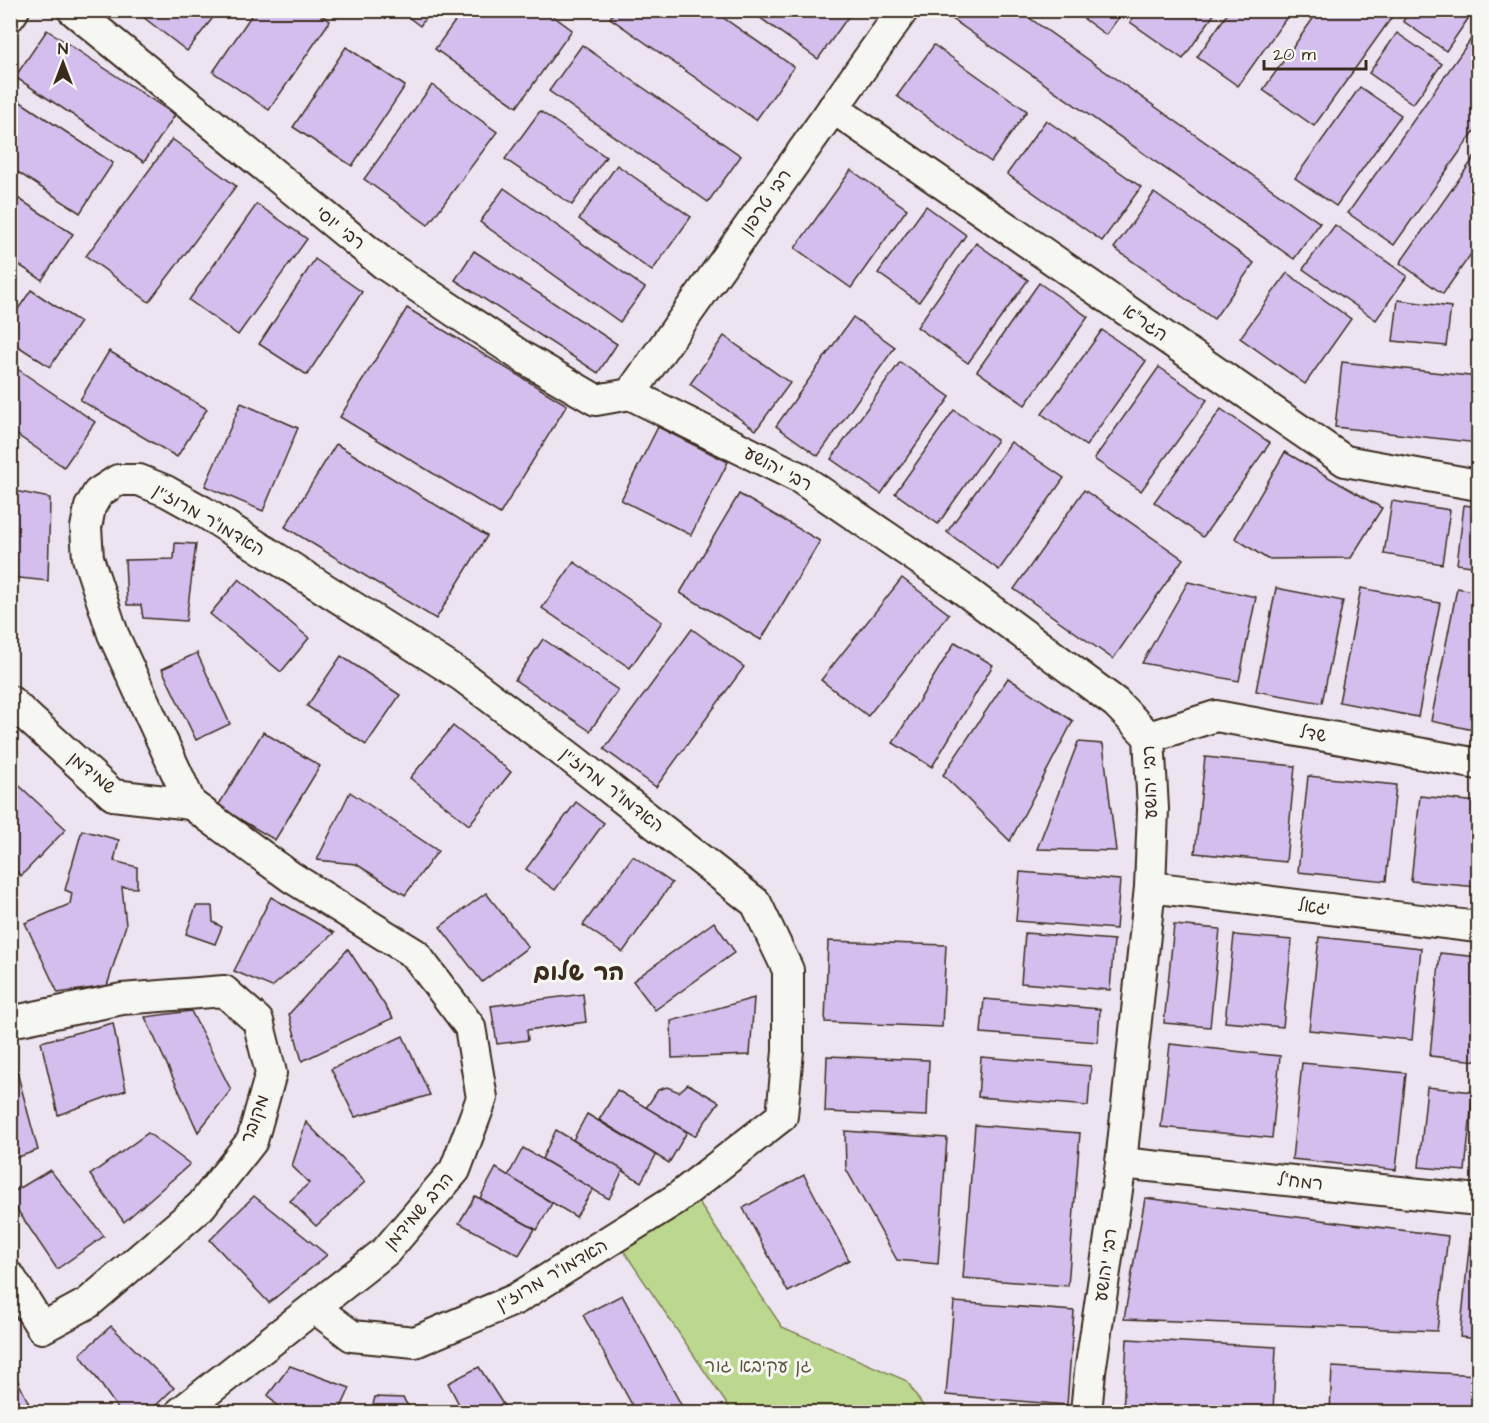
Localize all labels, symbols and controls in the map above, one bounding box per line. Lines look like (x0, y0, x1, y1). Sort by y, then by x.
north arrow (33, 33, 93, 93)
scale bar (1264, 33, 1366, 71)
text: N (58, 38, 68, 60)
text: 20 m (1273, 42, 1316, 67)
street label: רבי טרפון (734, 164, 798, 240)
street label: רבי יוסי (310, 200, 370, 256)
street label: הגר"א (1117, 298, 1173, 348)
street label: רבי יהושע (740, 441, 816, 497)
street label: האדמו"ר מרוז'ין (148, 478, 270, 562)
street label: שדל (1297, 719, 1329, 749)
street label: האדמו"ר מרוז'ין (555, 742, 669, 838)
street label: רבי יהושע (1136, 745, 1164, 819)
street label: שמידמן (63, 746, 121, 800)
street label: יגאל (1296, 893, 1332, 921)
district label: הר שלום (534, 956, 624, 990)
street label: מקובר (235, 1091, 275, 1147)
street label: הרב שמידמן (378, 1167, 460, 1255)
street label: רמח"ל (1276, 1167, 1324, 1197)
street label: רבי יהושע (1088, 1227, 1124, 1303)
street label: האדמו"ר מרוז'ין (491, 1233, 613, 1317)
park label: גן עקיבא גור (705, 1354, 811, 1379)

